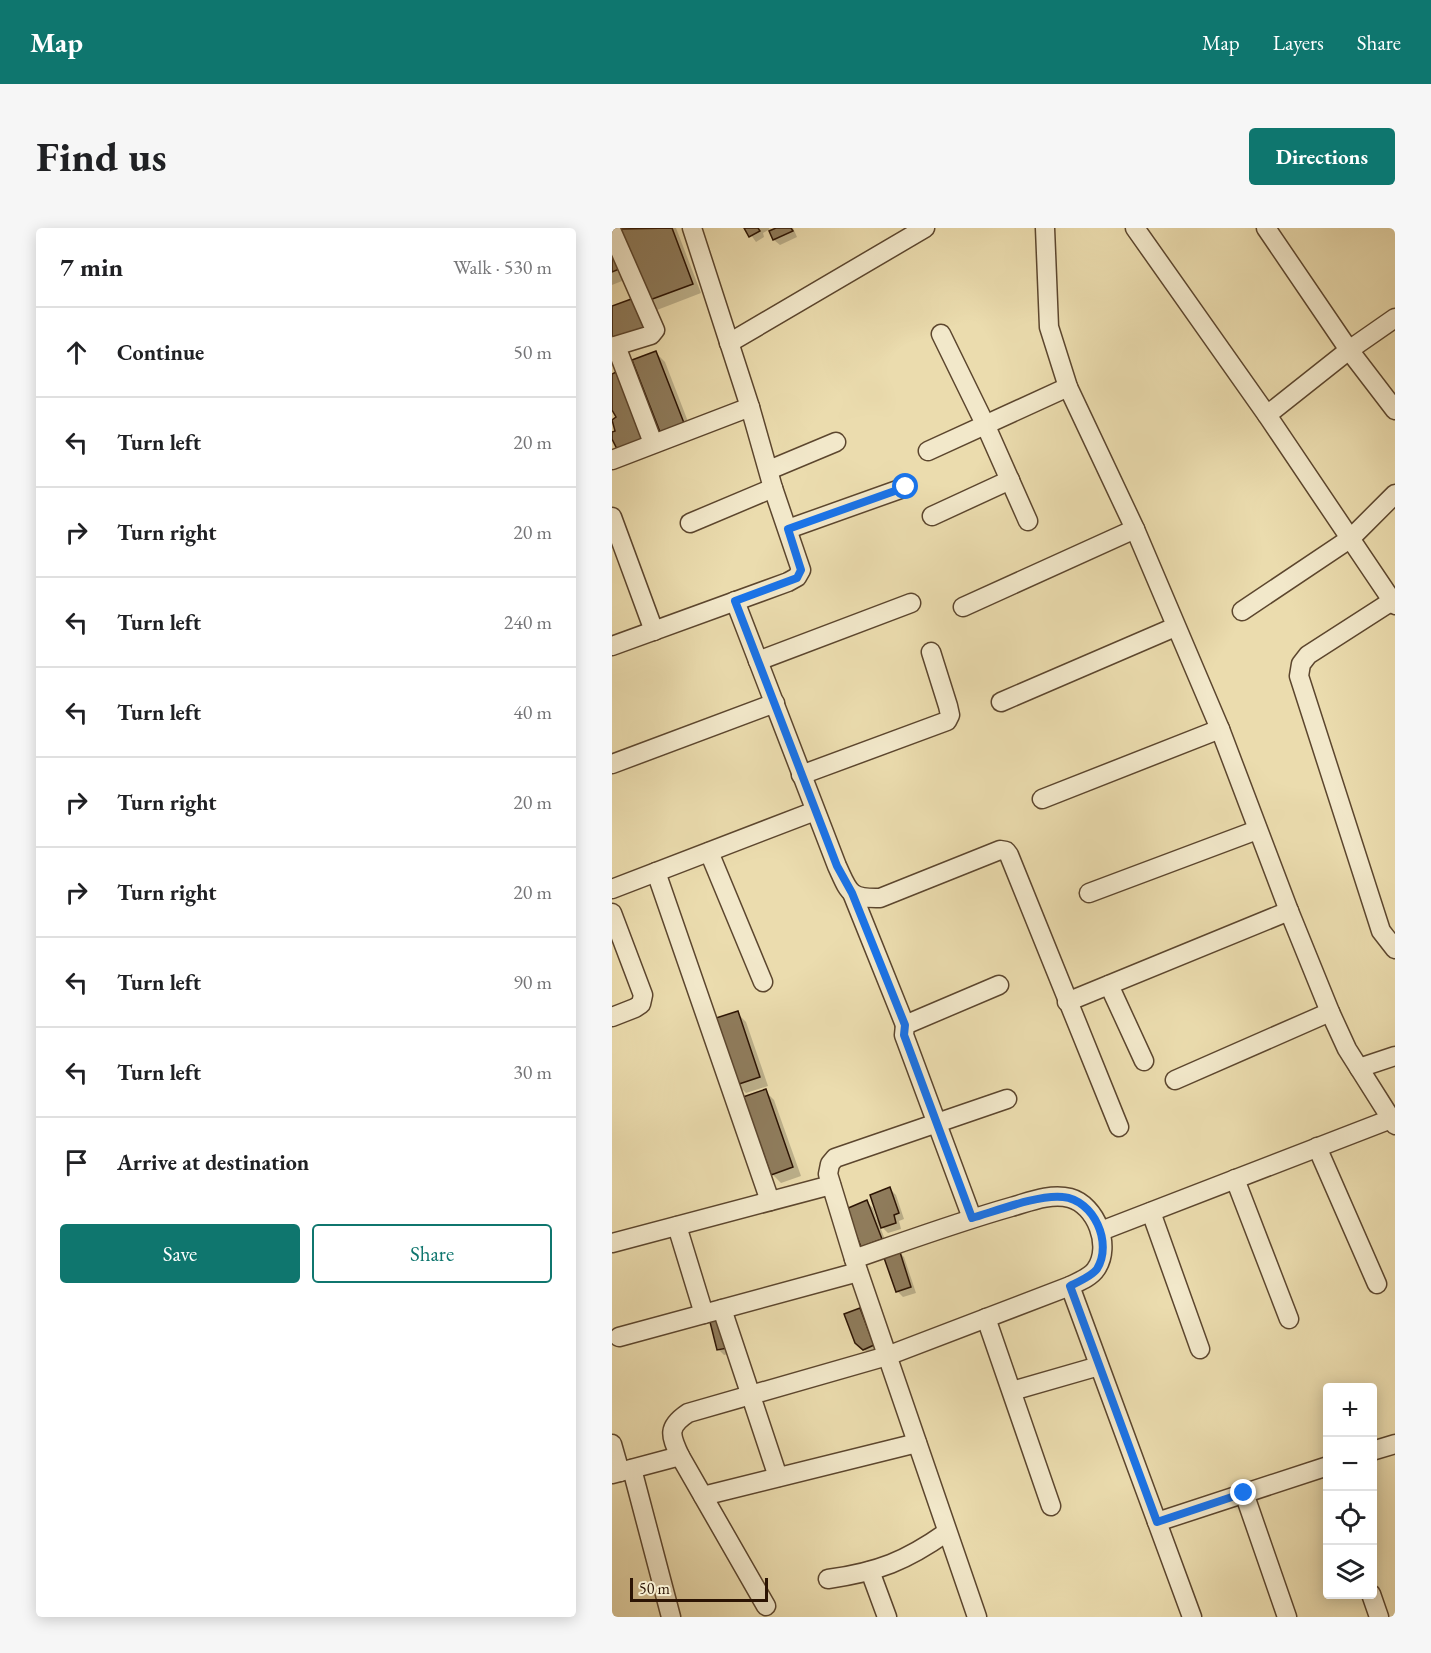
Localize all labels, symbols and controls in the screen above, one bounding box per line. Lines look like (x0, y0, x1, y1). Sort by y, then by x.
text: Map (30, 24, 83, 60)
text: Map (1202, 29, 1240, 56)
text: Layers (1273, 29, 1324, 56)
text: Share (1357, 29, 1401, 56)
button: Directions (1249, 128, 1395, 185)
text: Find us (36, 129, 167, 184)
text: 7 min (60, 250, 123, 284)
text: Walk · 530 m (453, 254, 552, 280)
icon: ahead (60, 336, 93, 369)
text: Continue (117, 338, 204, 367)
text: 50 m (513, 339, 552, 365)
icon: left (60, 426, 93, 459)
text: Turn left (117, 428, 201, 457)
text: 20 m (513, 429, 552, 455)
route start (892, 473, 918, 499)
icon: right (60, 516, 93, 549)
text: Turn right (117, 518, 216, 547)
text: 20 m (513, 519, 552, 545)
icon: left (60, 606, 93, 639)
text: Turn left (117, 608, 201, 637)
text: 240 m (504, 609, 552, 635)
icon: left (60, 696, 93, 729)
text: Turn left (117, 698, 201, 727)
text: 40 m (513, 699, 552, 725)
icon: right (60, 786, 93, 819)
text: Turn right (117, 788, 216, 817)
text: 20 m (513, 789, 552, 815)
icon: right (60, 876, 93, 909)
text: Turn right (117, 878, 216, 907)
text: 20 m (513, 879, 552, 905)
icon: left (60, 966, 93, 999)
text: Turn left (117, 968, 201, 997)
text: 90 m (513, 969, 552, 995)
icon: left (60, 1056, 93, 1089)
text: Turn left (117, 1058, 201, 1087)
text: 30 m (513, 1059, 552, 1085)
icon: arrive (60, 1146, 93, 1179)
text: Arrive at destination (117, 1148, 309, 1177)
button: Save (60, 1224, 300, 1283)
button: Share (312, 1224, 552, 1283)
map controls (1323, 1383, 1377, 1599)
button: + (1323, 1383, 1377, 1437)
button: − (1323, 1437, 1377, 1491)
route end (1230, 1479, 1256, 1505)
button: locate (1323, 1491, 1377, 1545)
button: layers (1323, 1545, 1377, 1599)
scale bar (630, 1575, 768, 1602)
text: 50 m (639, 1578, 670, 1599)

